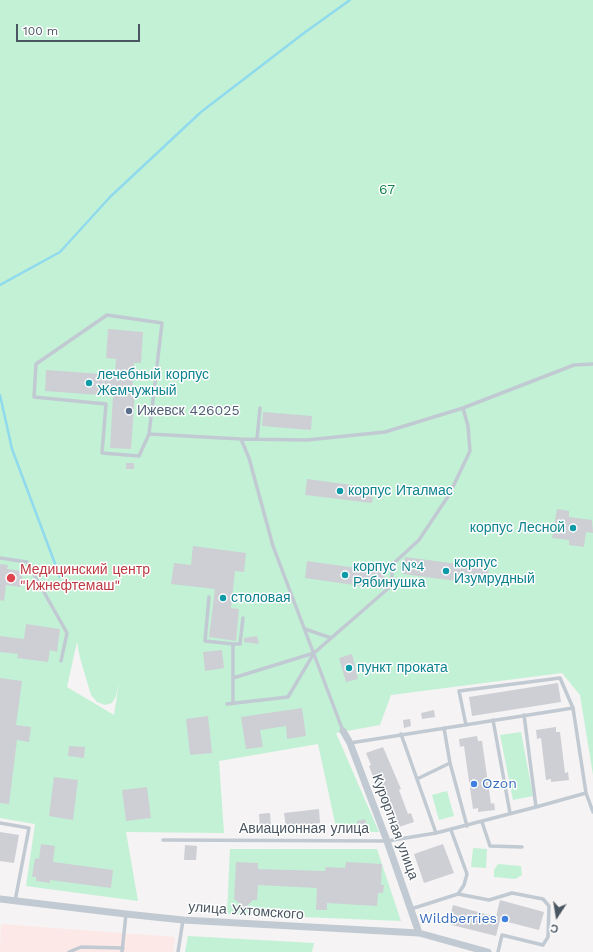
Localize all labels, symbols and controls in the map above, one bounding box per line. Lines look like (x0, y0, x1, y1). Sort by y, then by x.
scale bar (18, 16, 142, 42)
text: 100 m (23, 24, 58, 38)
park label: 67 (379, 182, 395, 198)
place label: лечебный корпус Жемчужный (97, 367, 209, 400)
marker: лечебный корпус Жемчужный (84, 378, 94, 388)
place label: Ижевск 426025 (137, 403, 240, 419)
marker: Ижевск 426025 (124, 406, 134, 416)
place label: корпус Италмас (348, 483, 453, 499)
marker: корпус Италмас (335, 486, 345, 496)
place label: корпус Лесной (470, 520, 565, 536)
marker: корпус Лесной (568, 523, 578, 533)
place label: корпус Изумрудный (454, 555, 535, 588)
place label: корпус №4 Рябинушка (353, 559, 425, 592)
place label: Медицинский центр "Ижнефтемаш" (20, 562, 150, 594)
marker: корпус Изумрудный (441, 566, 451, 576)
marker: корпус №4 Рябинушка (340, 570, 350, 580)
marker: Медицинский центр "Ижнефтемаш" (5, 572, 17, 584)
place label: столовая (231, 590, 290, 606)
marker: столовая (218, 593, 228, 603)
place label: пункт проката (357, 660, 448, 676)
marker: пункт проката (344, 663, 354, 673)
street label: Курортная улица (368, 772, 422, 882)
place label: Ozon (482, 776, 517, 792)
marker: Ozon (469, 779, 479, 789)
street label: Авиационная улица (239, 821, 369, 837)
north arrow (537, 896, 577, 936)
street label: улица Ухтомского (188, 899, 304, 923)
place label: Wildberries (419, 911, 497, 927)
marker: Wildberries (500, 914, 510, 924)
text: С (549, 921, 560, 935)

